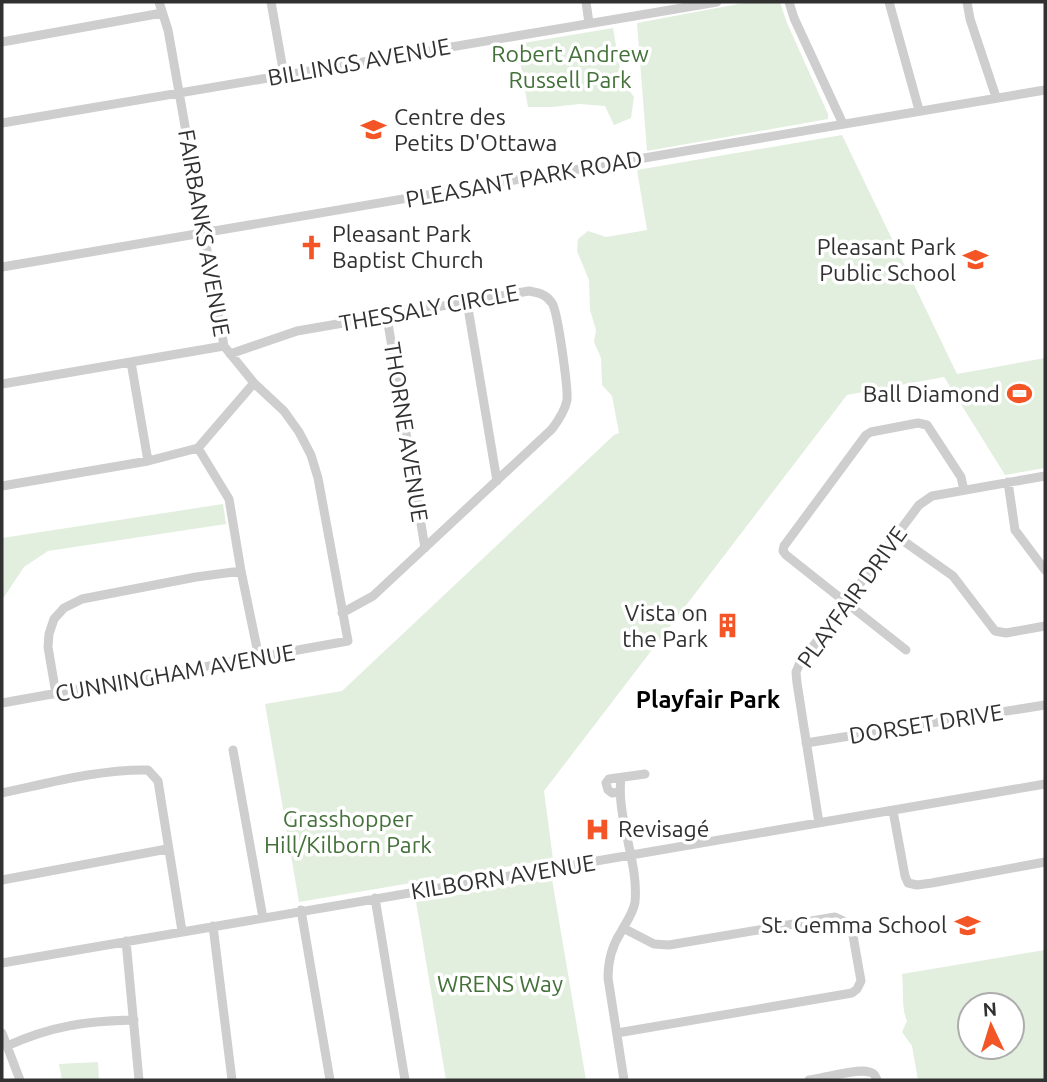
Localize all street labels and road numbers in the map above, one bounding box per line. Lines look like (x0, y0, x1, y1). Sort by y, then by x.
street label: BILLINGS AVENUE (266, 33, 452, 90)
street label: FAIRBANKS AVENUE (174, 127, 235, 339)
street label: PLEASANT PARK ROAD (404, 145, 644, 212)
street label: THESSALY CIRCLE (337, 279, 521, 336)
street label: THORNE AVENUE (380, 340, 433, 524)
street label: PLAYFAIR DRIVE (792, 521, 911, 672)
street label: CUNNINGHAM AVENUE (53, 639, 297, 706)
street label: DORSET DRIVE (847, 699, 1005, 748)
street label: KILBORN AVENUE (409, 850, 597, 903)

